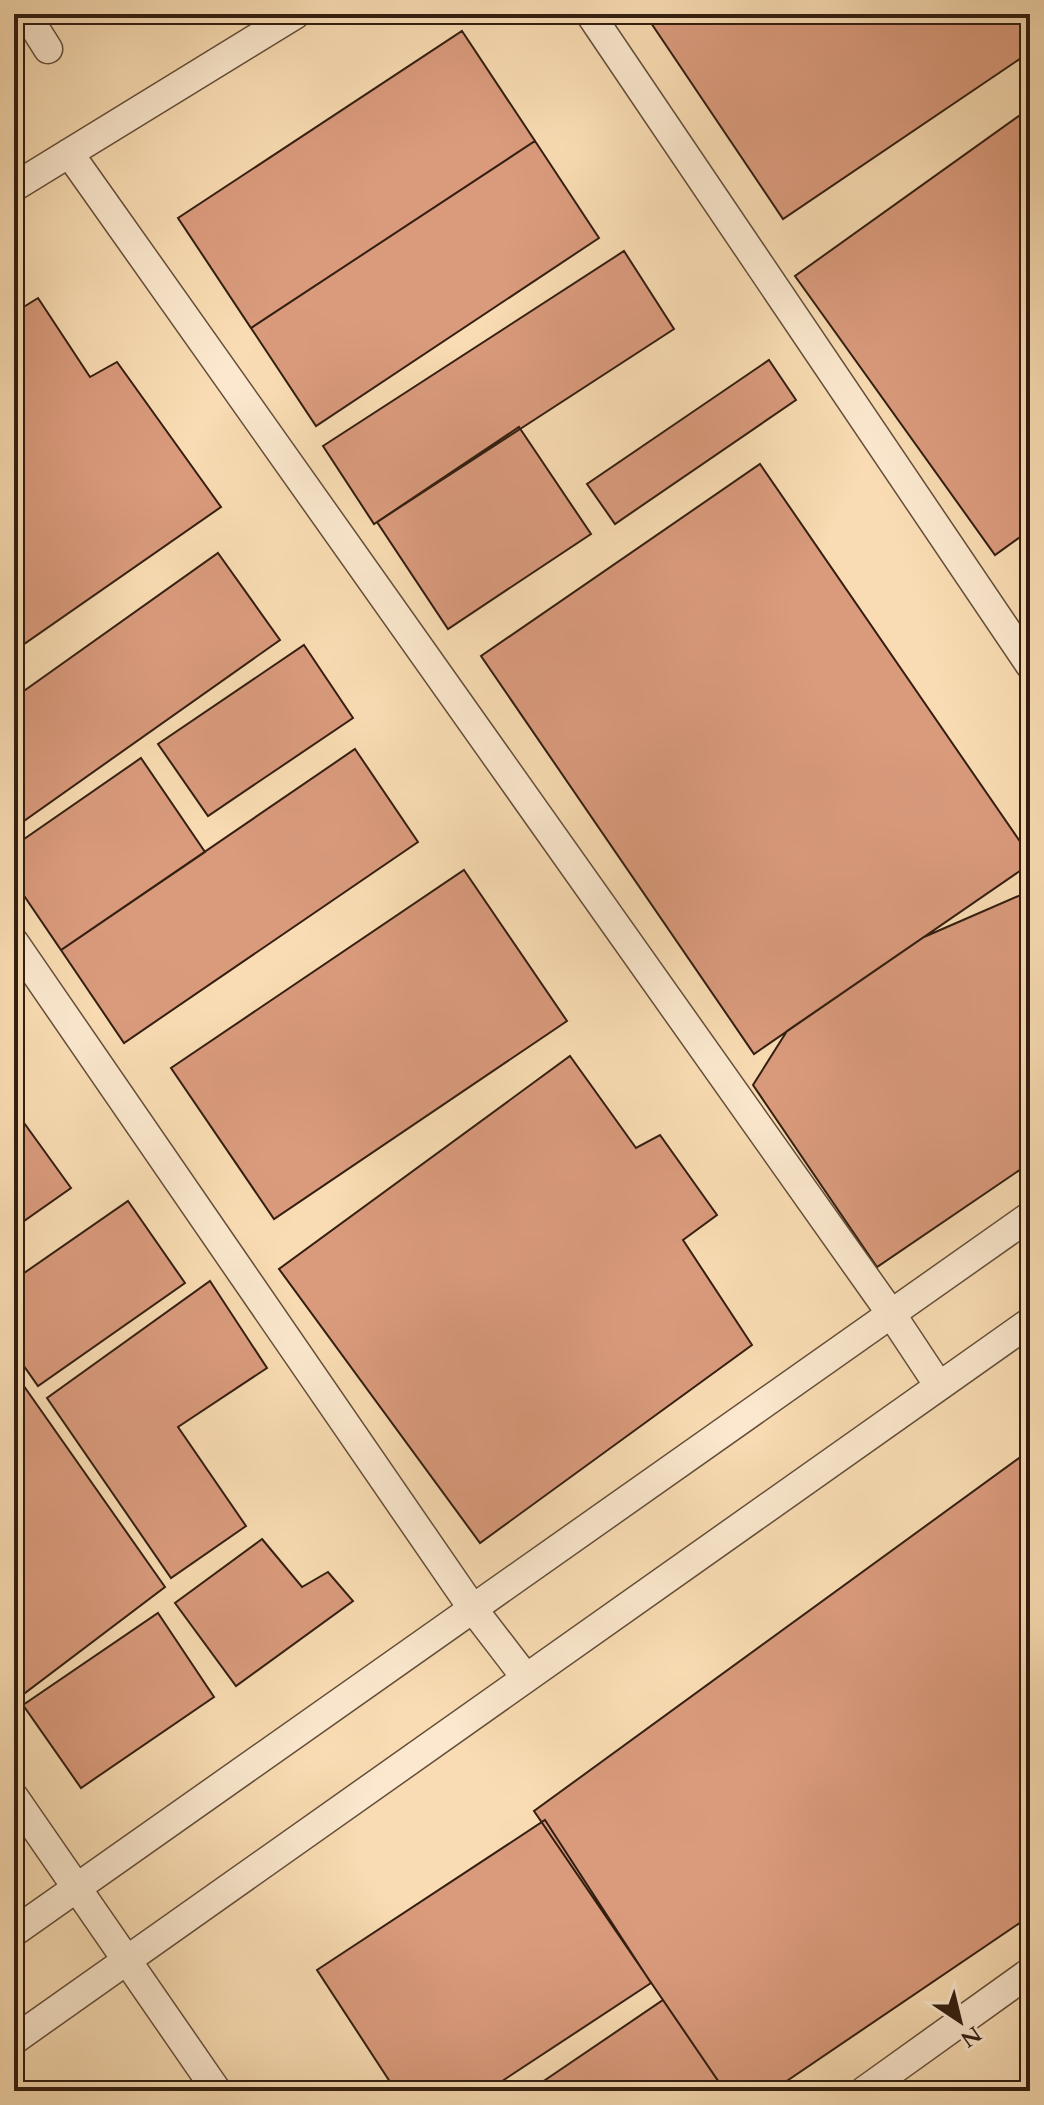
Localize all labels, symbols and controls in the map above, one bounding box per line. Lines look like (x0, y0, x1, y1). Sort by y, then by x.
north arrow (920, 1981, 1000, 2061)
text: N (954, 2019, 987, 2054)

